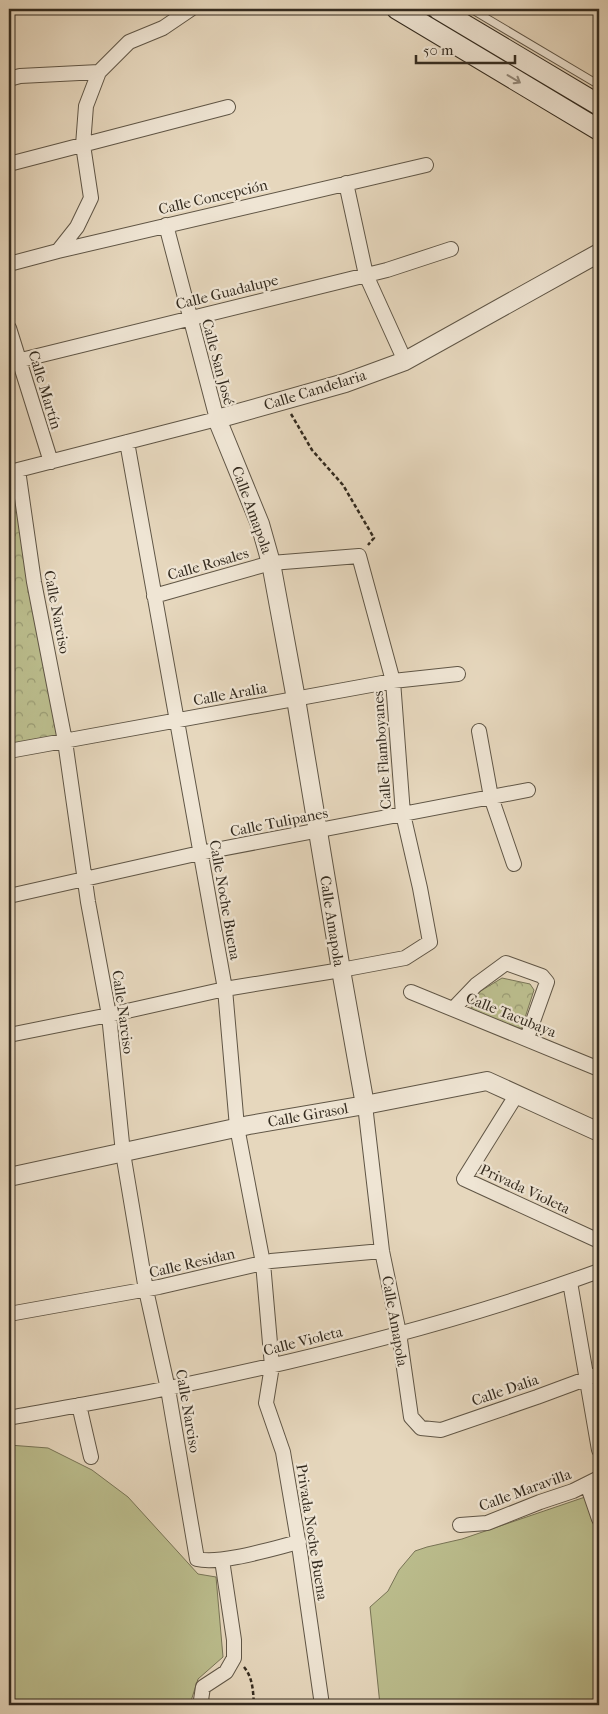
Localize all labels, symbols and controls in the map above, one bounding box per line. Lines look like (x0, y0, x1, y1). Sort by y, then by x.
scale bar (416, 32, 514, 64)
text: 50 m (423, 41, 454, 59)
one-way arrow (507, 74, 521, 84)
street label: Calle Concepción (157, 176, 270, 218)
street label: Calle Guadalupe (174, 270, 281, 313)
street label: Calle San José (198, 317, 238, 408)
street label: Calle Martín (24, 348, 66, 432)
street label: Calle Candelaria (262, 366, 369, 414)
street label: Calle Amapola (228, 464, 277, 557)
street label: Calle Rosales (165, 544, 251, 584)
street label: Calle Narciso (40, 569, 74, 656)
street label: Calle Aralia (192, 678, 269, 709)
street label: Calle Flamboyanes (369, 690, 395, 810)
street label: Calle Tulipanes (229, 804, 330, 840)
street label: Calle Noche Buena (206, 839, 245, 962)
street label: Calle Amapola (316, 874, 348, 969)
street label: Calle Narciso (108, 969, 138, 1055)
street label: Calle Tacubaya (463, 989, 560, 1042)
street label: Calle Girasol (266, 1099, 350, 1131)
street label: Privada Violeta (477, 1160, 574, 1218)
street label: Calle Residan (147, 1244, 237, 1282)
street label: Calle Amapola (378, 1274, 412, 1369)
street label: Calle Violeta (261, 1322, 346, 1360)
street label: Calle Narciso (172, 1368, 204, 1454)
street label: Calle Dalia (469, 1370, 542, 1410)
street label: Privada Noche Buena (292, 1463, 332, 1602)
street label: Calle Maravilla (476, 1465, 575, 1515)

